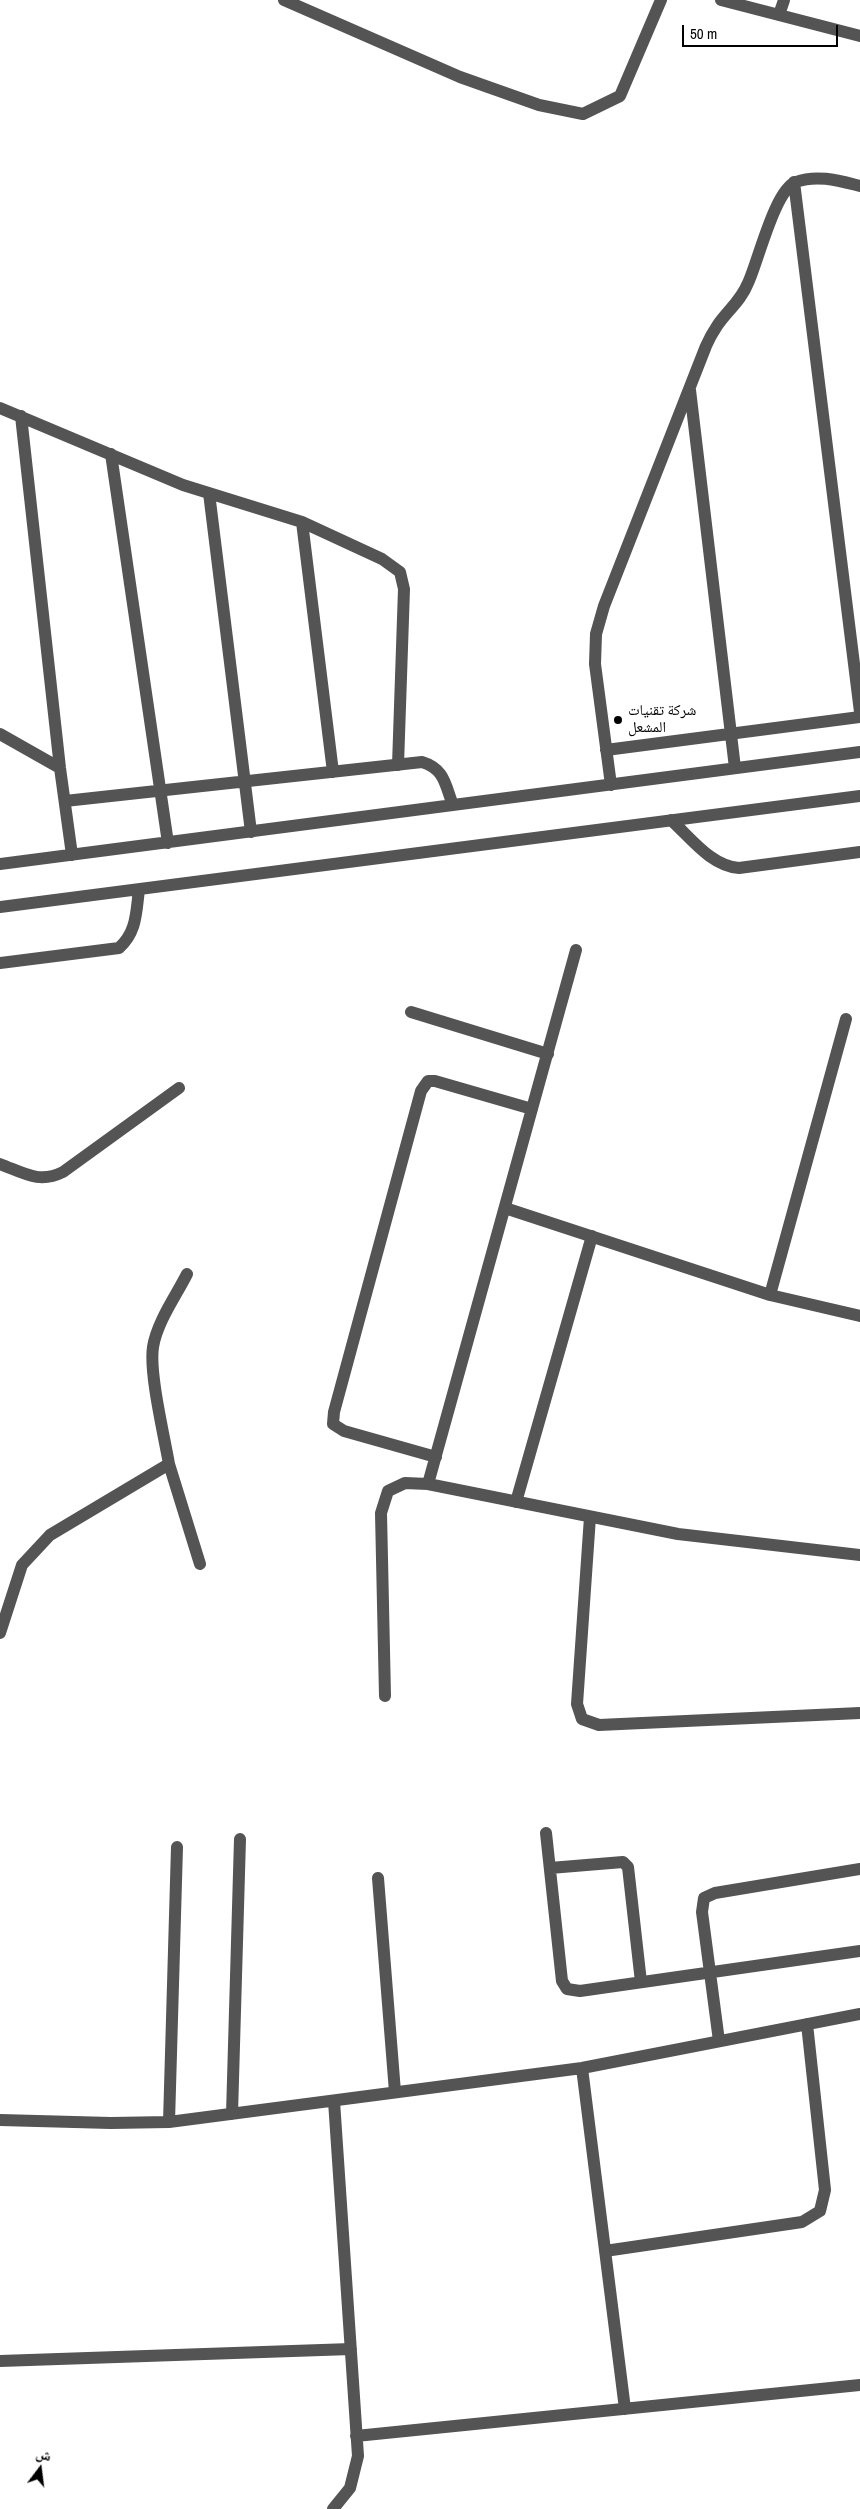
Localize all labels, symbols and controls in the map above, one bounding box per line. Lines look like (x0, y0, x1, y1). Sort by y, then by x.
scale bar (685, 15, 841, 47)
text: 50 m (690, 23, 717, 44)
place label: شركة تقنيات المشعل (628, 702, 696, 737)
marker: شركة تقنيات المشعل (612, 714, 624, 726)
north arrow (15, 2444, 65, 2494)
text: ش (34, 2444, 53, 2465)

